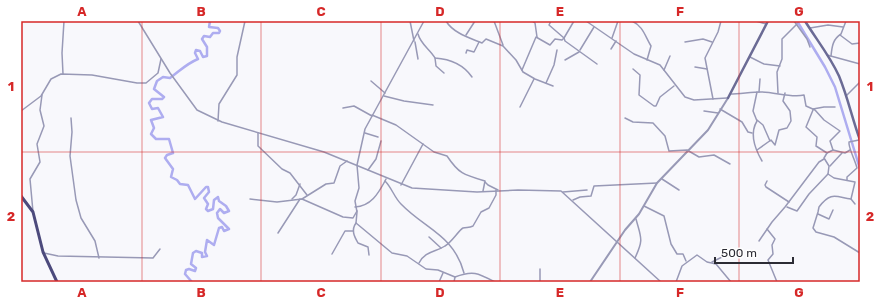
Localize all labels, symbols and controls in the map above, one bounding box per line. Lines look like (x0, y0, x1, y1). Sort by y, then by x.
text: A (77, 4, 87, 19)
text: B (196, 4, 206, 19)
text: C (316, 4, 326, 19)
text: D (435, 4, 445, 19)
text: E (556, 4, 564, 19)
text: F (676, 4, 684, 19)
text: G (794, 4, 804, 19)
text: 1 (8, 79, 14, 94)
text: 1 (867, 79, 873, 94)
text: 2 (7, 209, 15, 224)
text: 2 (866, 209, 874, 224)
scale bar (715, 239, 793, 265)
text: 500 m (721, 246, 757, 260)
text: A (77, 285, 87, 300)
text: B (196, 285, 206, 300)
text: C (316, 285, 326, 300)
text: D (435, 285, 445, 300)
text: E (556, 285, 564, 300)
text: F (676, 285, 684, 300)
text: G (794, 285, 804, 300)

